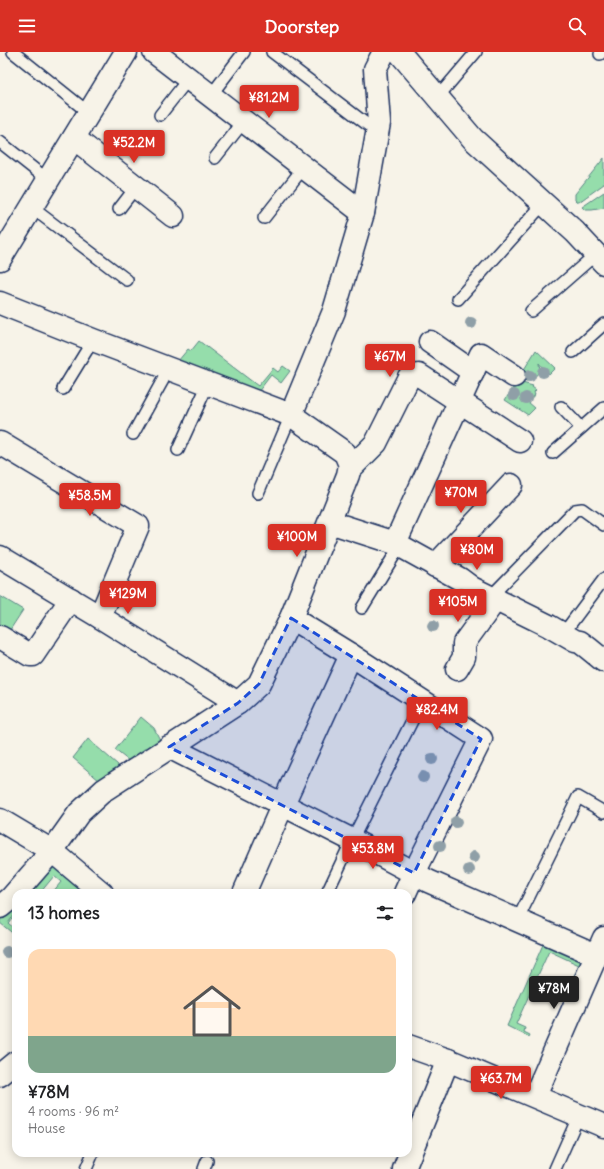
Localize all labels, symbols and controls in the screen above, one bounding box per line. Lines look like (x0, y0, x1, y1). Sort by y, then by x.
icon: menu (16, 15, 38, 37)
text: Doorstep (265, 15, 339, 38)
icon: search (566, 15, 588, 37)
pin: ¥81.2M (236, 85, 302, 119)
text: ¥81.2M (249, 89, 289, 106)
pin: ¥52.2M (101, 130, 167, 164)
text: ¥52.2M (113, 134, 155, 151)
pin: ¥67M (366, 344, 414, 378)
text: ¥67M (374, 348, 406, 365)
pin: ¥70M (437, 480, 485, 514)
pin: ¥58.5M (57, 483, 123, 517)
text: ¥70M (444, 484, 478, 501)
text: ¥58.5M (68, 487, 112, 504)
pin: ¥100M (269, 524, 325, 558)
text: ¥100M (277, 528, 317, 545)
pin: ¥80M (453, 537, 501, 571)
text: ¥80M (460, 541, 494, 558)
pin: ¥129M (100, 581, 156, 615)
text: ¥129M (109, 585, 147, 602)
pin: ¥105M (430, 589, 486, 623)
text: ¥105M (438, 593, 478, 610)
pin: ¥82.4M (404, 697, 470, 731)
text: ¥82.4M (416, 701, 458, 718)
pin: ¥53.8M (340, 836, 406, 870)
text: ¥53.8M (351, 840, 395, 857)
text: 13 homes (28, 902, 100, 924)
icon: filters (374, 902, 396, 924)
icon: home (176, 975, 248, 1047)
pin: ¥78M (530, 976, 578, 1010)
text: ¥78M (538, 980, 570, 997)
pin: ¥63.7M (468, 1066, 534, 1100)
text: ¥63.7M (480, 1070, 522, 1087)
text: ¥78M (28, 1081, 70, 1103)
text: 4 rooms · 96 m² (28, 1103, 119, 1120)
text: House (28, 1120, 65, 1137)

